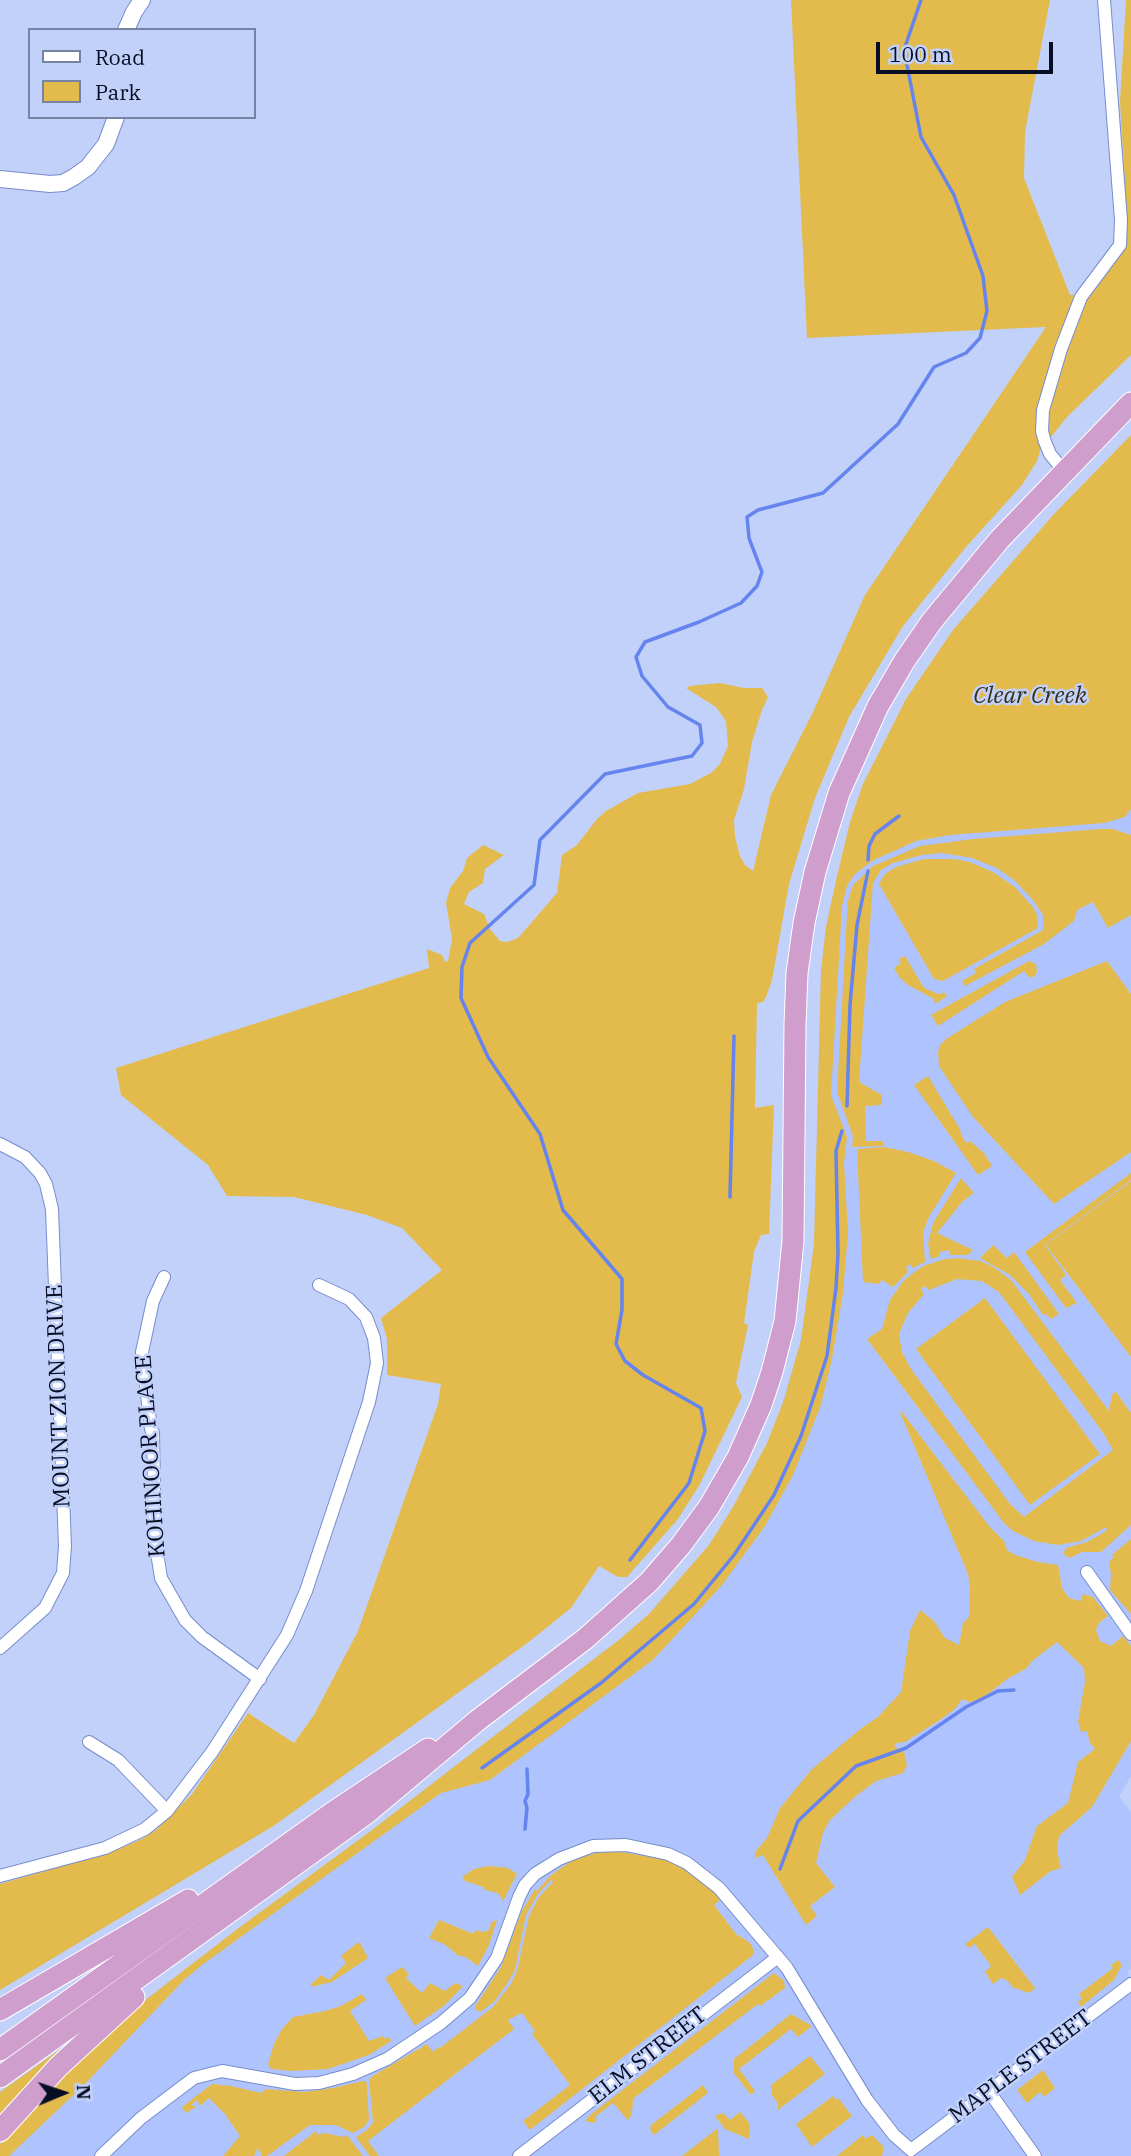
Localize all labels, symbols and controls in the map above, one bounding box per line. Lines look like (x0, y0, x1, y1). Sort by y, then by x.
legend (28, 28, 256, 119)
scale bar (879, 28, 1056, 72)
text: 100 m (889, 40, 952, 68)
text: Road (95, 43, 145, 71)
text: Park (95, 78, 141, 106)
park label: Clear Creek (973, 682, 1087, 710)
street label: MOUNT ZION DRIVE (41, 1284, 77, 1508)
street label: KOHINOOR PLACE (130, 1354, 172, 1558)
street label: ELM STREET (584, 2001, 712, 2111)
street label: MAPLE STREET (944, 2004, 1098, 2130)
north arrow (28, 2058, 98, 2128)
text: N (72, 2084, 96, 2100)

